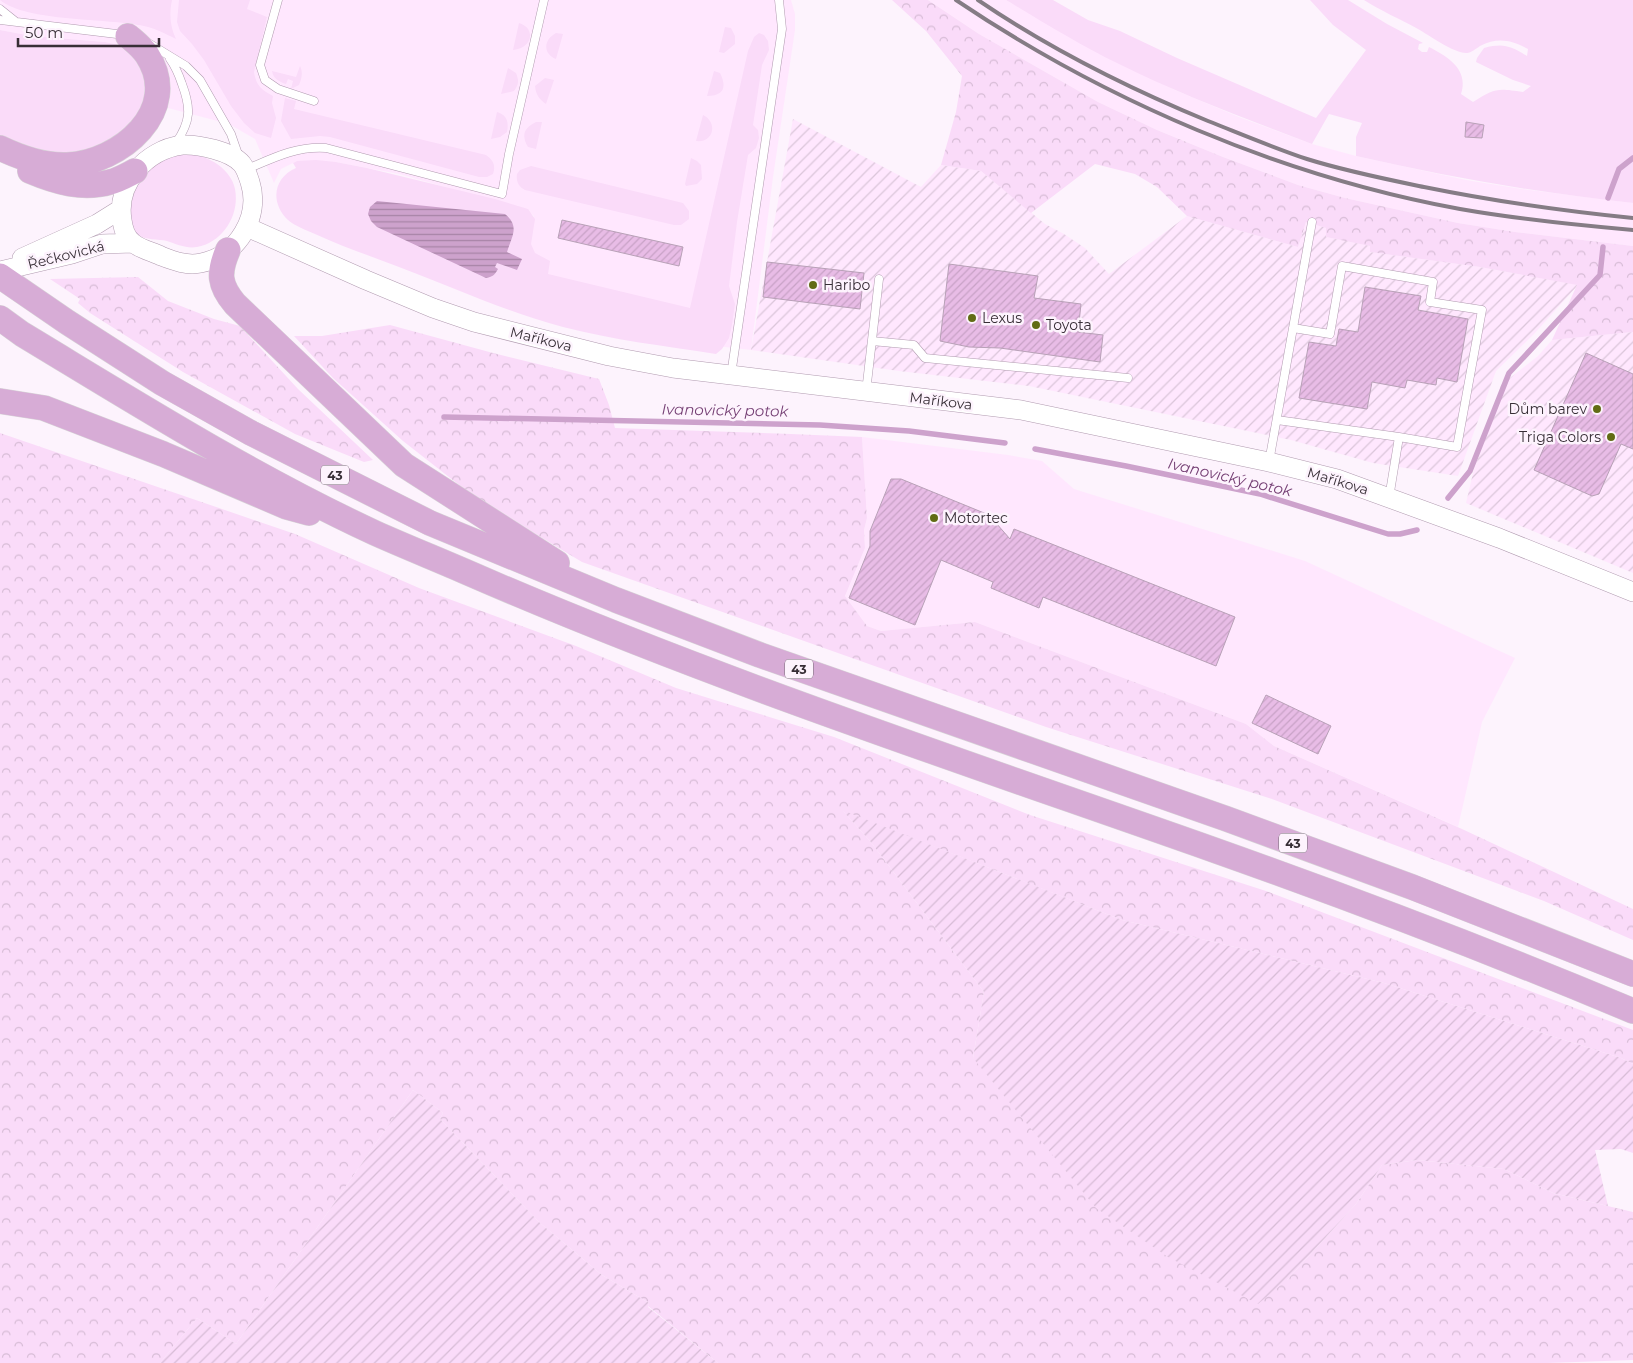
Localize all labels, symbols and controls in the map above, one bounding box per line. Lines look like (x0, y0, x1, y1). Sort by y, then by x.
scale bar (18, 15, 159, 47)
text: 50 m (25, 23, 63, 42)
street label: Řečkovická (26, 237, 106, 273)
place label: Haribo (823, 276, 870, 294)
marker: Haribo (807, 279, 819, 291)
place label: Lexus (982, 309, 1022, 327)
marker: Lexus (966, 312, 978, 324)
place label: Toyota (1046, 316, 1092, 334)
marker: Toyota (1030, 319, 1042, 331)
street label: Maříkova (508, 323, 574, 355)
street label: Maříkova (909, 388, 973, 414)
water label: Ivanovický potok (661, 399, 790, 421)
place label: Dům barev (1508, 400, 1587, 418)
marker: Dům barev (1591, 403, 1603, 415)
place label: Triga Colors (1519, 428, 1601, 446)
marker: Triga Colors (1605, 431, 1617, 443)
water label: Ivanovický potok (1166, 453, 1295, 501)
street label: Maříkova (1305, 463, 1371, 499)
road number: 43 (321, 466, 349, 484)
place label: Motortec (944, 509, 1008, 527)
marker: Motortec (928, 512, 940, 524)
road number: 43 (785, 660, 813, 679)
road number: 43 (1279, 834, 1307, 852)

